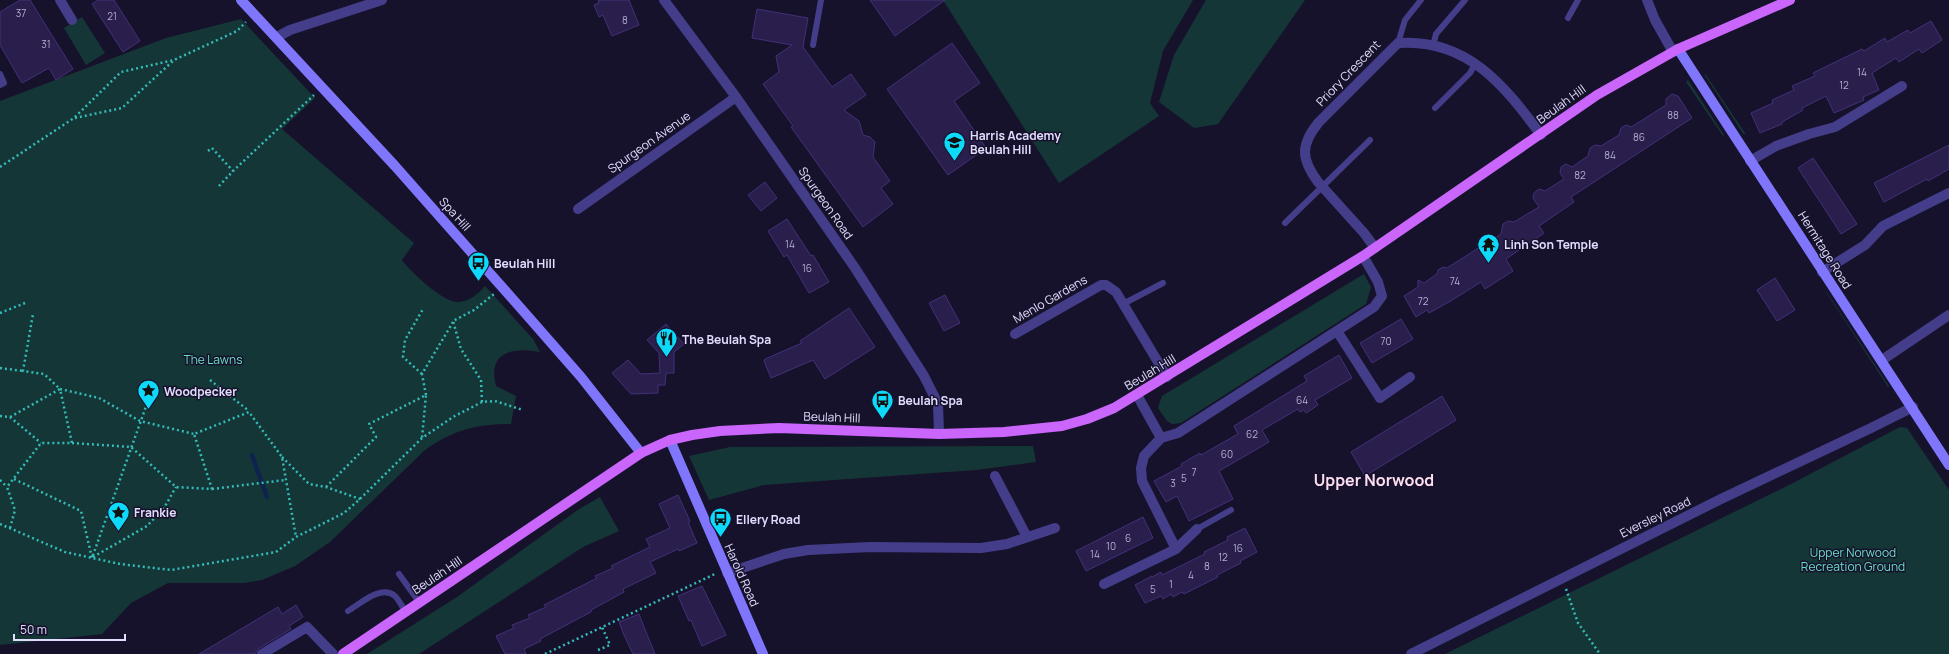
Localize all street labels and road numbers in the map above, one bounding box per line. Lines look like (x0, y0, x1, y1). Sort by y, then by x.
street label: Priory Crescent (1312, 36, 1384, 110)
street label: Beulah Hill (1533, 80, 1589, 128)
street label: Spurgeon Avenue (604, 107, 694, 177)
street label: Spurgeon Road (795, 163, 857, 243)
street label: Spa Hill (435, 193, 475, 235)
street label: Hermitage Road (1794, 208, 1856, 292)
street label: Menlo Gardens (1010, 271, 1090, 327)
street label: Beulah Hill (1121, 350, 1179, 394)
street label: Beulah Hill (803, 408, 861, 426)
street label: Eversley Road (1617, 492, 1693, 542)
street label: Harold Road (721, 541, 763, 609)
street label: Beulah Hill (409, 552, 465, 598)

